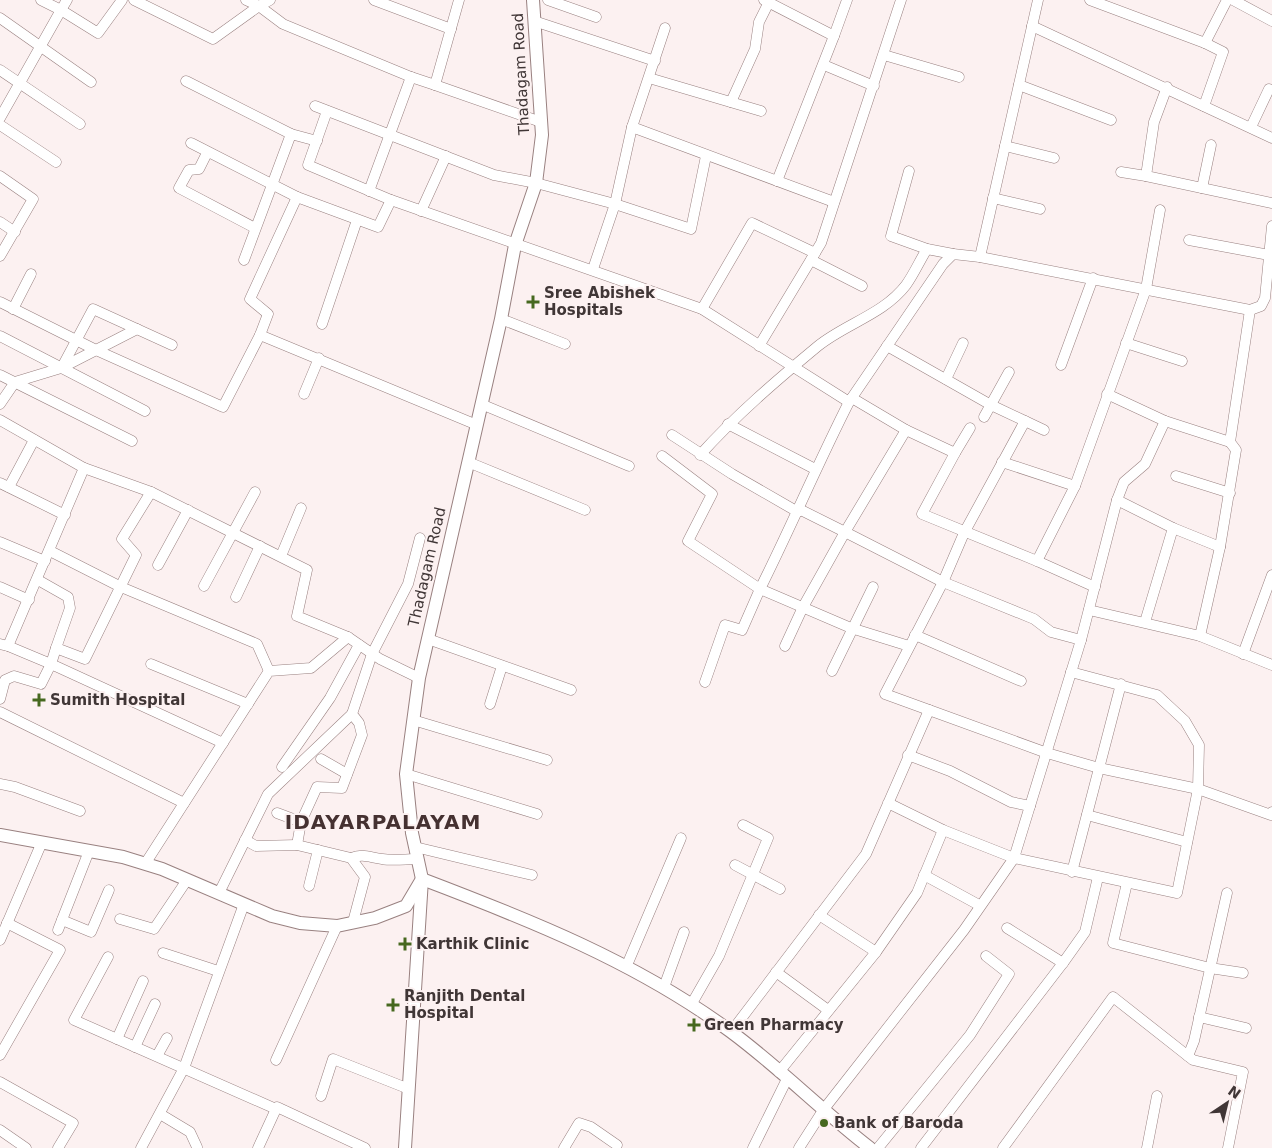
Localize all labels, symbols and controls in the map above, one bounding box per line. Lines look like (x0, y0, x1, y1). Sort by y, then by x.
street label: Thadagam Road (509, 12, 533, 137)
place label: Sree Abishek Hospitals (544, 284, 656, 319)
marker: Sree Abishek Hospitals (526, 295, 540, 309)
street label: Thadagam Road (404, 505, 450, 630)
place label: Sumith Hospital (50, 691, 185, 709)
marker: Sumith Hospital (32, 693, 46, 707)
district label: IDAYARPALAYAM (285, 810, 481, 834)
place label: Karthik Clinic (416, 935, 529, 953)
marker: Karthik Clinic (398, 937, 412, 951)
place label: Ranjith Dental Hospital (404, 987, 525, 1022)
marker: Ranjith Dental Hospital (386, 998, 400, 1012)
place label: Green Pharmacy (704, 1016, 844, 1034)
marker: Green Pharmacy (688, 1019, 700, 1031)
north arrow (1202, 1078, 1252, 1128)
text: N (1225, 1082, 1244, 1102)
place label: Bank of Baroda (834, 1114, 964, 1132)
marker: Bank of Baroda (818, 1117, 830, 1129)

